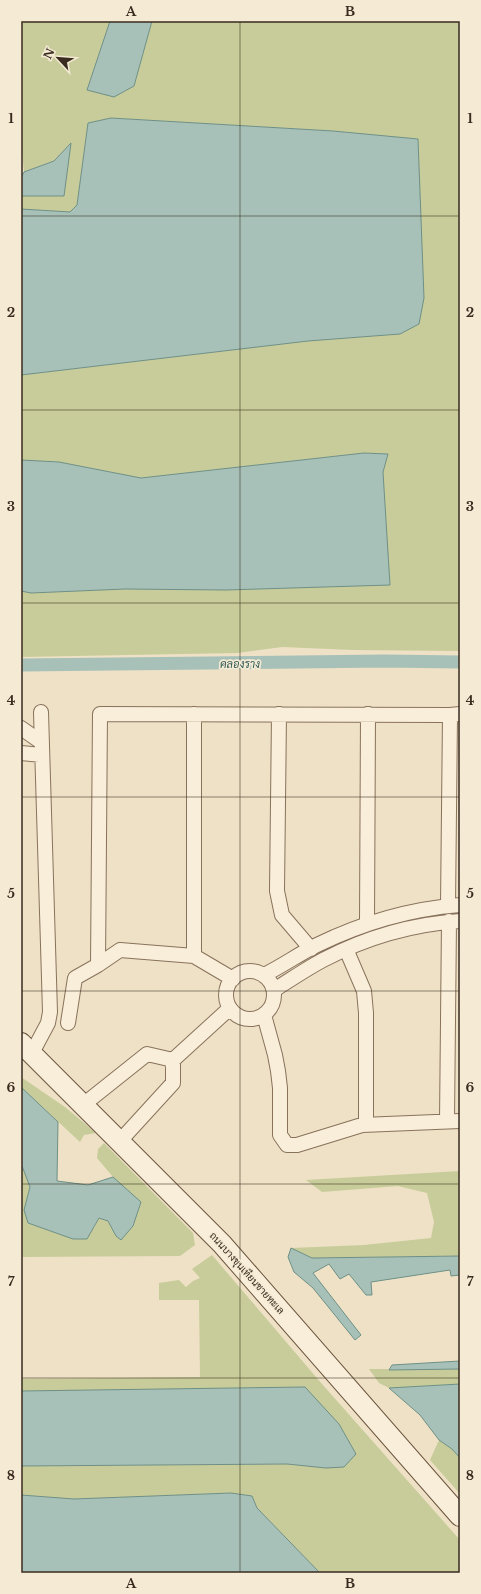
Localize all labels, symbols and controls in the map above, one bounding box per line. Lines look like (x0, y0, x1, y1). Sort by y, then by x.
text: A (125, 3, 137, 20)
text: B (345, 3, 355, 20)
north arrow (38, 38, 78, 78)
text: N (40, 45, 58, 61)
text: 1 (8, 110, 14, 127)
text: 1 (467, 110, 473, 127)
text: 2 (7, 304, 15, 321)
text: 2 (466, 304, 474, 321)
text: 3 (7, 498, 15, 515)
text: 3 (466, 498, 474, 515)
water label: คลองราง (220, 657, 260, 671)
text: 4 (7, 692, 16, 709)
text: 4 (466, 692, 475, 709)
text: 5 (7, 885, 15, 902)
text: 5 (466, 885, 474, 902)
text: 6 (7, 1079, 16, 1096)
text: 6 (466, 1079, 475, 1096)
street label: ถนนบางขุนเทียนชายทะเล (206, 1229, 287, 1318)
text: 7 (8, 1273, 15, 1290)
text: 7 (467, 1273, 474, 1290)
text: 8 (7, 1467, 15, 1484)
text: 8 (466, 1467, 474, 1484)
text: A (125, 1575, 137, 1592)
text: B (345, 1575, 355, 1592)

